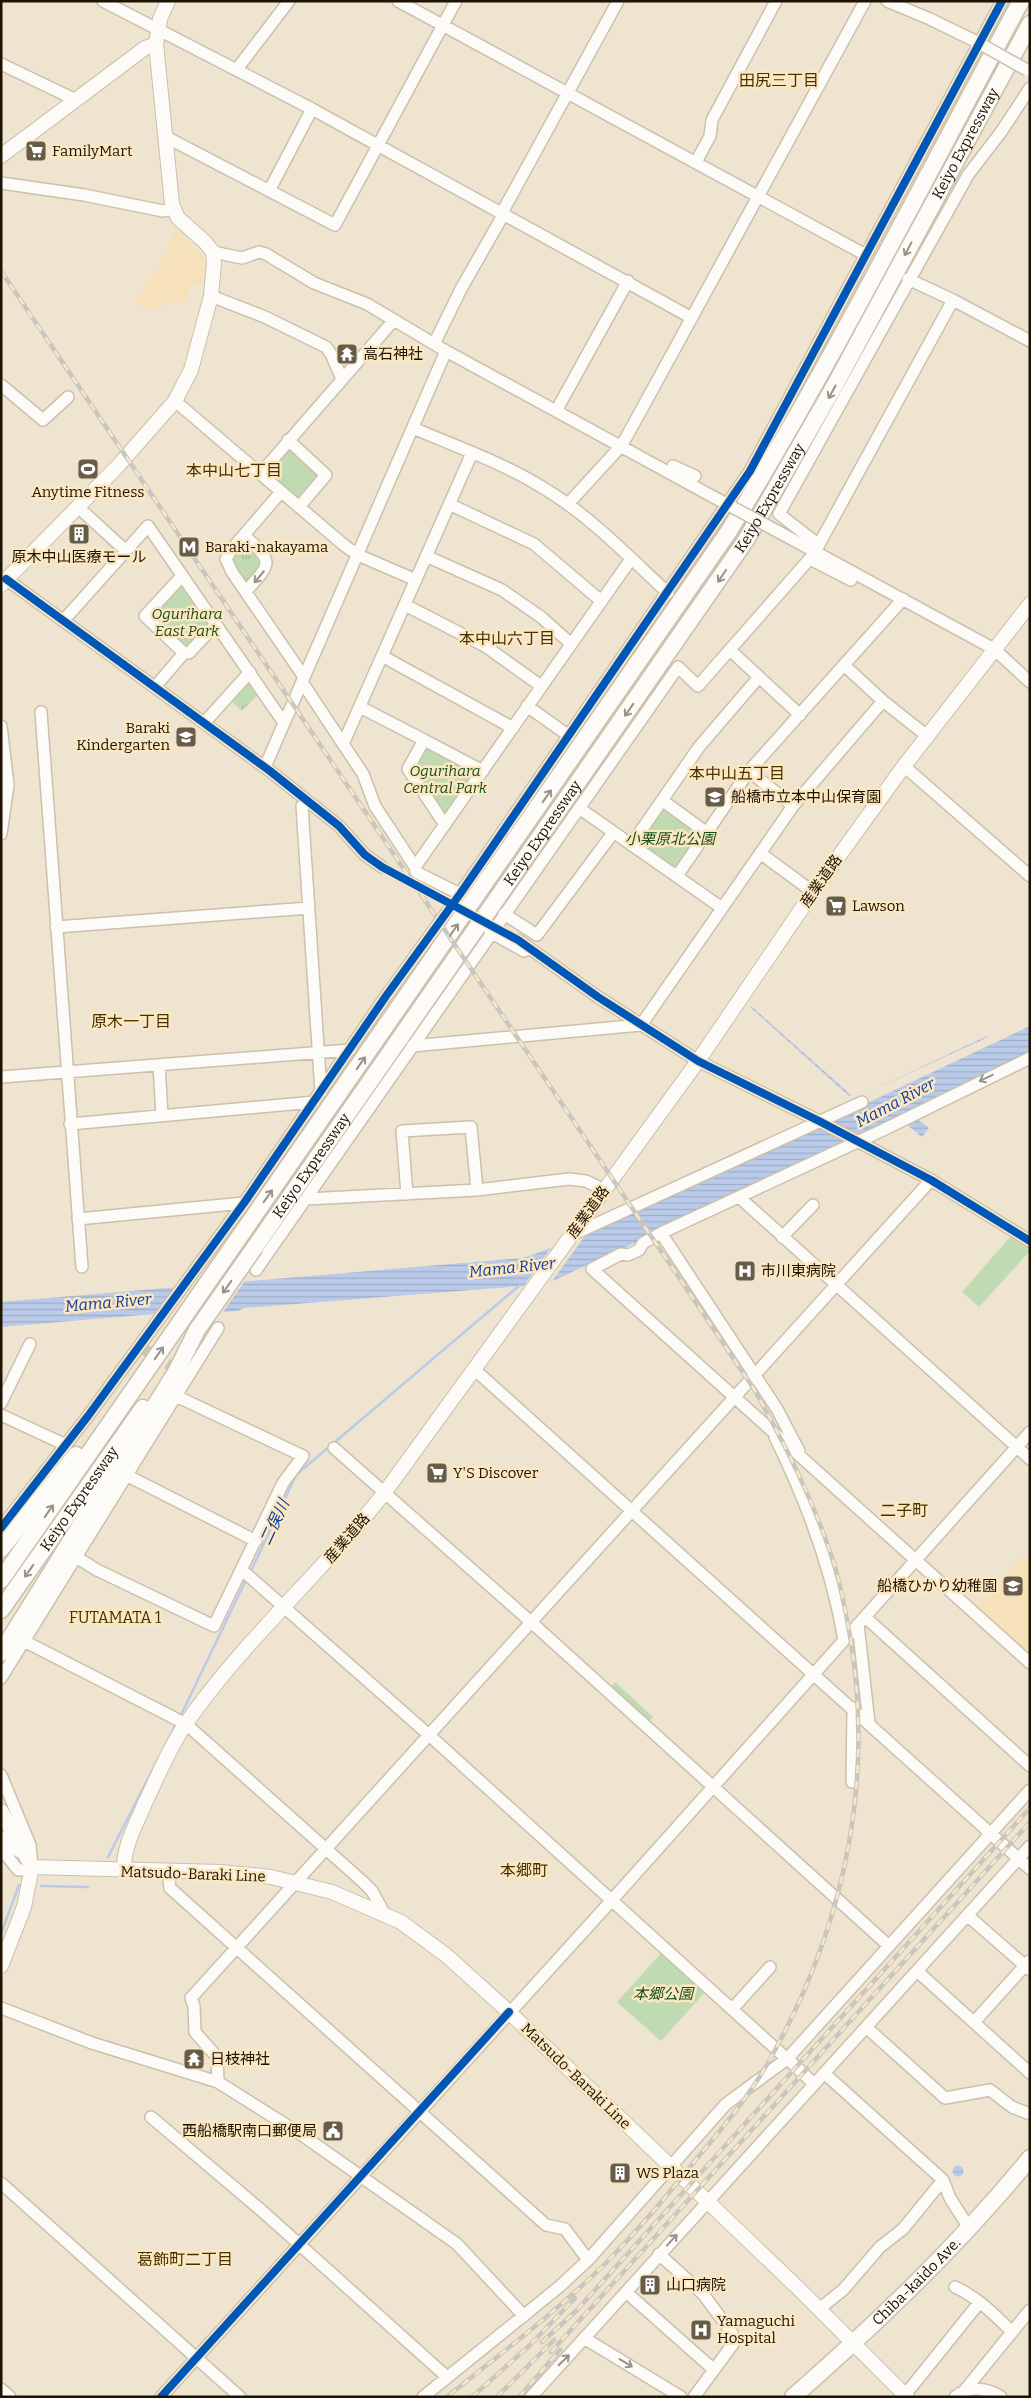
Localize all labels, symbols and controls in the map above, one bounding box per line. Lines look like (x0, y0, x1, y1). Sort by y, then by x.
district label: 田尻三丁目 (739, 71, 819, 90)
street label: Keiyo Expressway (928, 85, 1003, 202)
supermarket icon: FamilyMart (24, 139, 48, 163)
place label: FamilyMart (52, 142, 133, 160)
one-way arrow (903, 241, 913, 256)
temple icon: 高石神社 (335, 342, 359, 366)
place label: 高石神社 (363, 345, 423, 363)
one-way arrow (827, 384, 836, 399)
street label: Keiyo Expressway (731, 440, 809, 556)
sports icon: Anytime Fitness (76, 457, 100, 481)
district label: 本中山七丁目 (186, 461, 282, 480)
place label: Anytime Fitness (31, 483, 145, 501)
building icon: 原木中山医療モール (67, 522, 91, 546)
metro station icon: Baraki-nakayama (177, 535, 201, 559)
place label: Baraki-nakayama (205, 538, 328, 556)
place label: 原木中山医療モール (11, 548, 147, 566)
one-way arrow (717, 569, 727, 583)
one-way arrow (253, 571, 264, 584)
park label: Ogurihara East Park (151, 605, 223, 640)
district label: 本中山六丁目 (459, 629, 555, 648)
one-way arrow (624, 703, 634, 717)
place label: Baraki Kindergarten (76, 719, 171, 754)
school or university icon: Baraki Kindergarten (174, 725, 198, 749)
park label: Ogurihara Central Park (403, 762, 488, 797)
district label: 本中山五丁目 (689, 764, 785, 783)
street label: Keiyo Expressway (500, 777, 585, 889)
school or university icon: 船橋市立本中山保育園 (703, 785, 727, 809)
place label: 船橋市立本中山保育園 (731, 788, 881, 806)
one-way arrow (542, 789, 552, 803)
park label: 小栗原北公園 (625, 830, 717, 848)
street label: 産業道路 (796, 851, 846, 911)
supermarket icon: Lawson (824, 894, 848, 918)
place label: Lawson (852, 897, 905, 915)
one-way arrow (449, 923, 459, 937)
district label: 原木一丁目 (91, 1012, 171, 1031)
one-way arrow (356, 1056, 366, 1070)
water label: Mama River (853, 1073, 939, 1131)
one-way arrow (979, 1074, 994, 1084)
street label: Keiyo Expressway (269, 1110, 354, 1222)
street label: 産業道路 (563, 1182, 613, 1242)
one-way arrow (263, 1189, 273, 1203)
water label: Mama River (468, 1253, 558, 1281)
hospital icon: 市川東病院 (733, 1259, 757, 1283)
place label: 市川東病院 (761, 1262, 836, 1280)
one-way arrow (222, 1279, 232, 1293)
water label: Mama River (64, 1289, 153, 1316)
one-way arrow (154, 1347, 164, 1361)
street label: Keiyo Expressway (36, 1443, 122, 1555)
supermarket icon: Y'S Discover (425, 1461, 449, 1485)
place label: Y'S Discover (453, 1464, 539, 1482)
water label: 二俣川 (256, 1495, 294, 1548)
district label: 二子町 (880, 1501, 928, 1520)
one-way arrow (44, 1505, 54, 1519)
street label: 産業道路 (321, 1509, 373, 1567)
one-way arrow (24, 1564, 34, 1578)
school or university icon: 船橋ひかり幼稚園 (1001, 1574, 1025, 1598)
place label: 船橋ひかり幼稚園 (877, 1577, 997, 1595)
district label: FUTAMATA 1 (69, 1608, 162, 1627)
district label: 本郷町 (500, 1861, 548, 1880)
street label: Matsudo-Baraki Line (120, 1862, 266, 1886)
park label: 本郷公園 (633, 1985, 695, 2003)
street label: Matsudo-Baraki Line (517, 2019, 635, 2133)
temple icon: 日枝神社 (182, 2047, 206, 2071)
place label: 日枝神社 (210, 2050, 270, 2068)
public building icon: 西船橋駅南口郵便局 (321, 2119, 345, 2143)
place label: 西船橋駅南口郵便局 (182, 2122, 317, 2140)
building icon: WS Plaza (608, 2161, 632, 2185)
place label: WS Plaza (636, 2164, 699, 2182)
one-way arrow (667, 2233, 678, 2246)
street label: Chiba-kaido Ave. (869, 2234, 964, 2329)
district label: 葛飾町二丁目 (137, 2250, 233, 2269)
building icon: 山口病院 (638, 2273, 662, 2297)
place label: 山口病院 (666, 2276, 726, 2294)
place label: Yamaguchi Hospital (717, 2312, 795, 2347)
hospital icon: Yamaguchi Hospital (689, 2318, 713, 2342)
one-way arrow (557, 2354, 570, 2366)
one-way arrow (619, 2358, 634, 2368)

